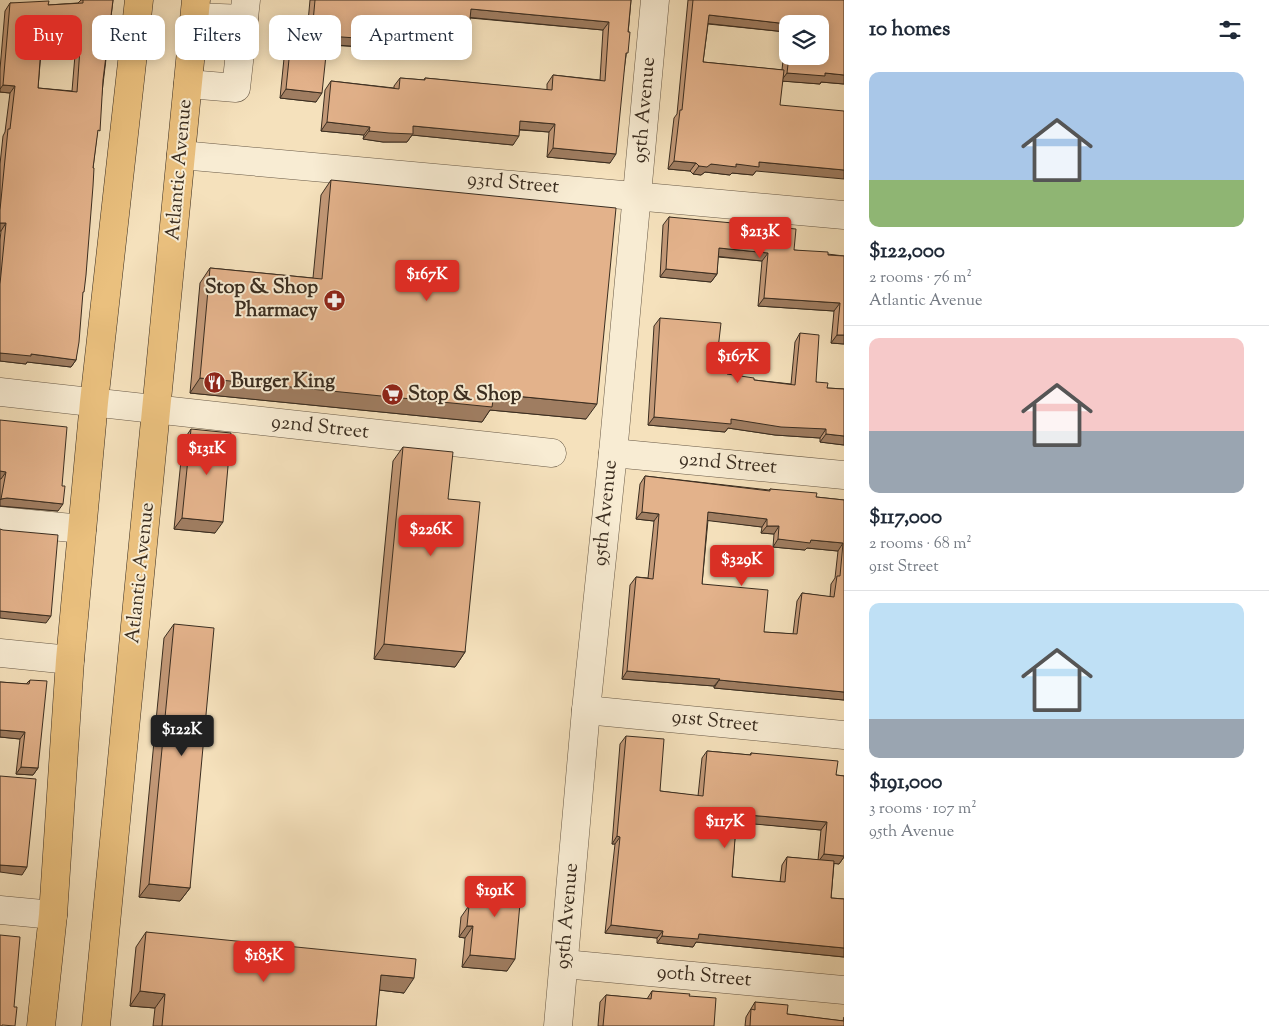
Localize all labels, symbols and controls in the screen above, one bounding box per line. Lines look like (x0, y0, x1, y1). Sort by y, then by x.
chip: Buy (15, 15, 82, 60)
chip: Rent (92, 15, 165, 60)
chip: Filters (175, 15, 259, 60)
chip: New (269, 15, 341, 60)
chip: Apartment (351, 15, 472, 60)
map controls (779, 15, 829, 65)
button: layers (779, 15, 829, 65)
text: 10 homes (869, 15, 950, 45)
icon: filters (1216, 16, 1244, 44)
street label: 95th Avenue (626, 56, 664, 164)
street label: Atlantic Avenue (159, 98, 201, 242)
icon: home (1012, 105, 1102, 195)
street label: 93rd Street (466, 166, 560, 202)
pin: $213K (725, 216, 795, 259)
text: $213K (740, 221, 780, 244)
text: $122,000 (869, 237, 945, 267)
pin: $167K (392, 260, 462, 302)
text: $167K (406, 264, 448, 287)
text: 2 rooms · 76 m² (869, 267, 972, 290)
place label: Stop & Shop Pharmacy (205, 274, 318, 326)
pharmacy icon: Stop & Shop Pharmacy (322, 288, 346, 312)
text: Atlantic Avenue (869, 290, 982, 313)
pin: $167K (703, 342, 773, 384)
text: $167K (717, 346, 759, 369)
place label: Burger King (231, 368, 335, 397)
restaurant icon: Burger King (203, 370, 227, 394)
icon: home (1012, 370, 1102, 460)
place label: Stop & Shop (408, 381, 521, 410)
supermarket icon: Stop & Shop (380, 383, 404, 407)
street label: 92nd Street (270, 408, 370, 448)
pin: $131K (172, 434, 242, 476)
text: $131K (188, 438, 226, 461)
street label: 92nd Street (678, 445, 778, 483)
street label: 95th Avenue (586, 459, 626, 567)
street label: Atlantic Avenue (119, 501, 163, 645)
text: $117,000 (869, 503, 942, 533)
pin: $226K (396, 514, 466, 557)
text: $226K (409, 519, 453, 542)
text: 2 rooms · 68 m² (869, 533, 972, 556)
pin: $329K (707, 544, 777, 587)
text: $329K (721, 549, 763, 572)
text: 91st Street (869, 556, 939, 579)
icon: home (1012, 635, 1102, 725)
street label: 91st Street (670, 703, 760, 741)
pin: $122K (147, 714, 217, 757)
text: $122K (162, 719, 202, 742)
text: $191,000 (869, 768, 942, 798)
text: 3 rooms · 107 m² (869, 798, 977, 821)
pin: $117K (690, 806, 760, 849)
text: $117K (705, 811, 745, 834)
text: 95th Avenue (869, 821, 954, 844)
street label: 95th Avenue (549, 862, 587, 970)
pin: $191K (460, 876, 530, 918)
text: $191K (476, 880, 514, 903)
pin: $185K (229, 940, 299, 983)
text: $185K (244, 945, 284, 968)
street label: 90th Street (656, 958, 753, 996)

